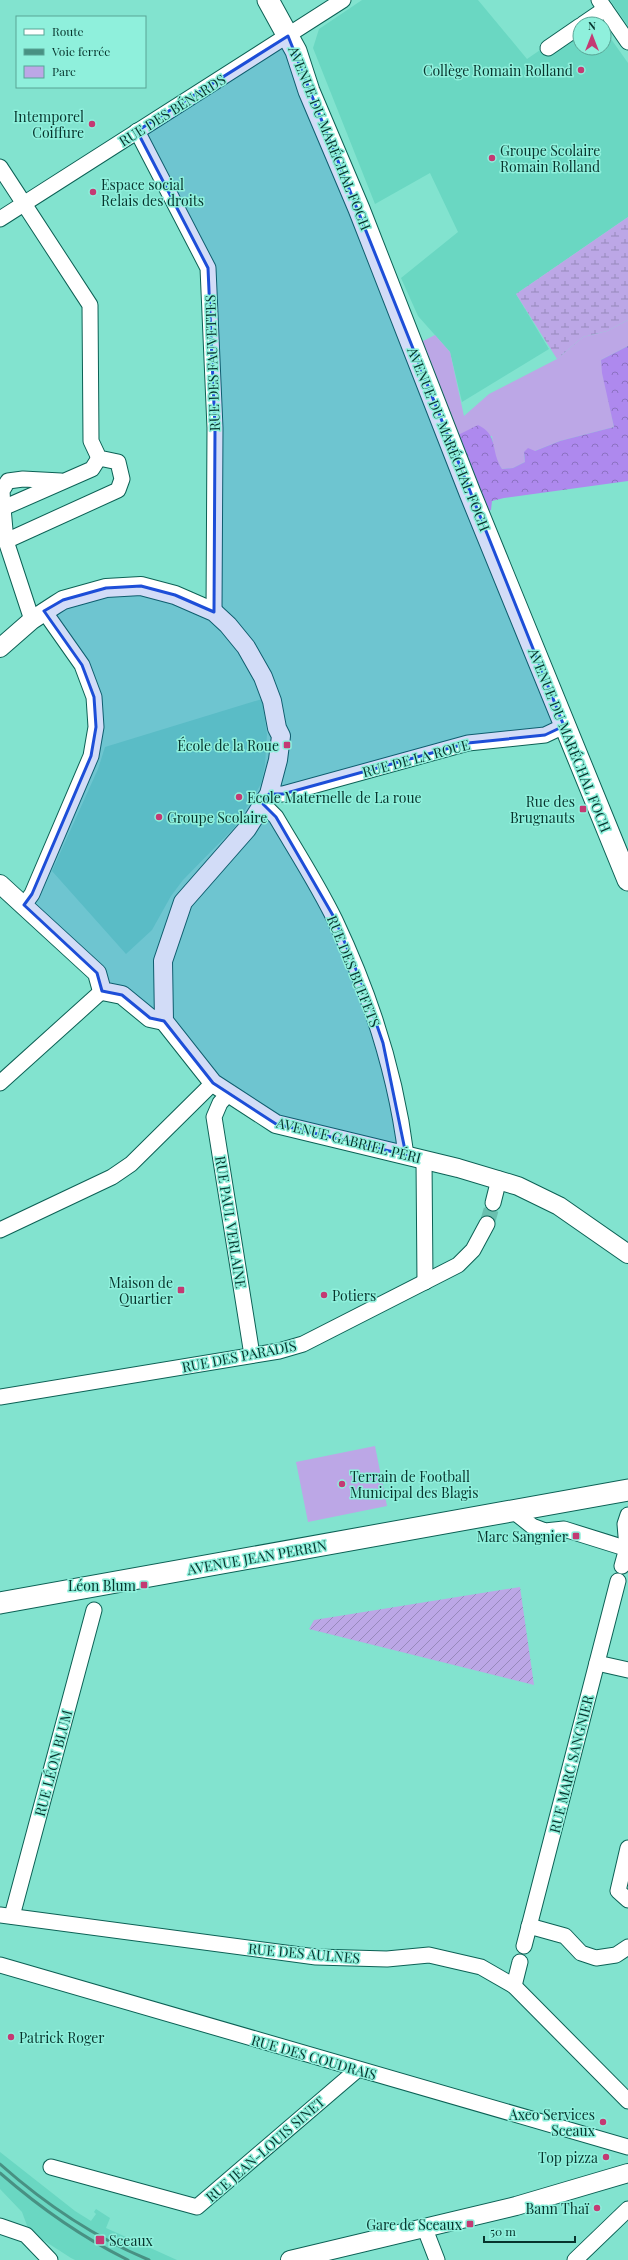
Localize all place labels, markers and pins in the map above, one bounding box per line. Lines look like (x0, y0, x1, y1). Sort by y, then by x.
place label: Collège Romain Rolland (423, 61, 573, 80)
marker: Collège Romain Rolland (576, 65, 586, 75)
place label: Intemporel Coiffure (14, 107, 84, 142)
marker: Intemporel Coiffure (87, 119, 97, 129)
place label: Groupe Scolaire Romain Rolland (500, 141, 600, 176)
marker: Groupe Scolaire Romain Rolland (487, 153, 497, 163)
place label: Espace social Relais des droits (101, 175, 204, 210)
marker: Espace social Relais des droits (88, 187, 98, 197)
place label: École de la Roue (177, 736, 279, 755)
marker: École de la Roue (282, 740, 292, 750)
place label: Ecole Maternelle de La roue (247, 788, 422, 807)
marker: Ecole Maternelle de La roue (234, 792, 244, 802)
place label: Rue des Brugnauts (510, 792, 575, 827)
marker: Rue des Brugnauts (578, 804, 588, 814)
place label: Groupe Scolaire (167, 808, 267, 827)
marker: Groupe Scolaire (154, 812, 164, 822)
place label: Maison de Quartier (109, 1273, 174, 1308)
marker: Maison de Quartier (176, 1285, 186, 1295)
place label: Potiers (332, 1286, 376, 1305)
marker: Potiers (319, 1290, 329, 1300)
place label: Terrain de Football Municipal des Blagis (350, 1467, 478, 1502)
marker: Terrain de Football Municipal des Blagis (337, 1479, 347, 1489)
place label: Marc Sangnier (477, 1527, 569, 1546)
marker: Marc Sangnier (571, 1531, 581, 1541)
place label: Léon Blum (68, 1576, 137, 1595)
marker: Léon Blum (139, 1580, 149, 1590)
place label: Patrick Roger (19, 2028, 105, 2047)
marker: Patrick Roger (6, 2032, 16, 2042)
place label: Axeo Services Sceaux (508, 2105, 596, 2140)
marker: Axeo Services Sceaux (598, 2117, 608, 2127)
place label: Top pizza (538, 2148, 598, 2167)
marker: Top pizza (601, 2152, 611, 2162)
place label: Bann Thaï (526, 2199, 590, 2218)
marker: Bann Thaï (592, 2203, 602, 2213)
place label: Gare de Sceaux (366, 2215, 463, 2234)
marker: Gare de Sceaux (465, 2219, 475, 2229)
place label: Sceaux (109, 2231, 154, 2250)
marker: Sceaux (94, 2234, 106, 2246)

